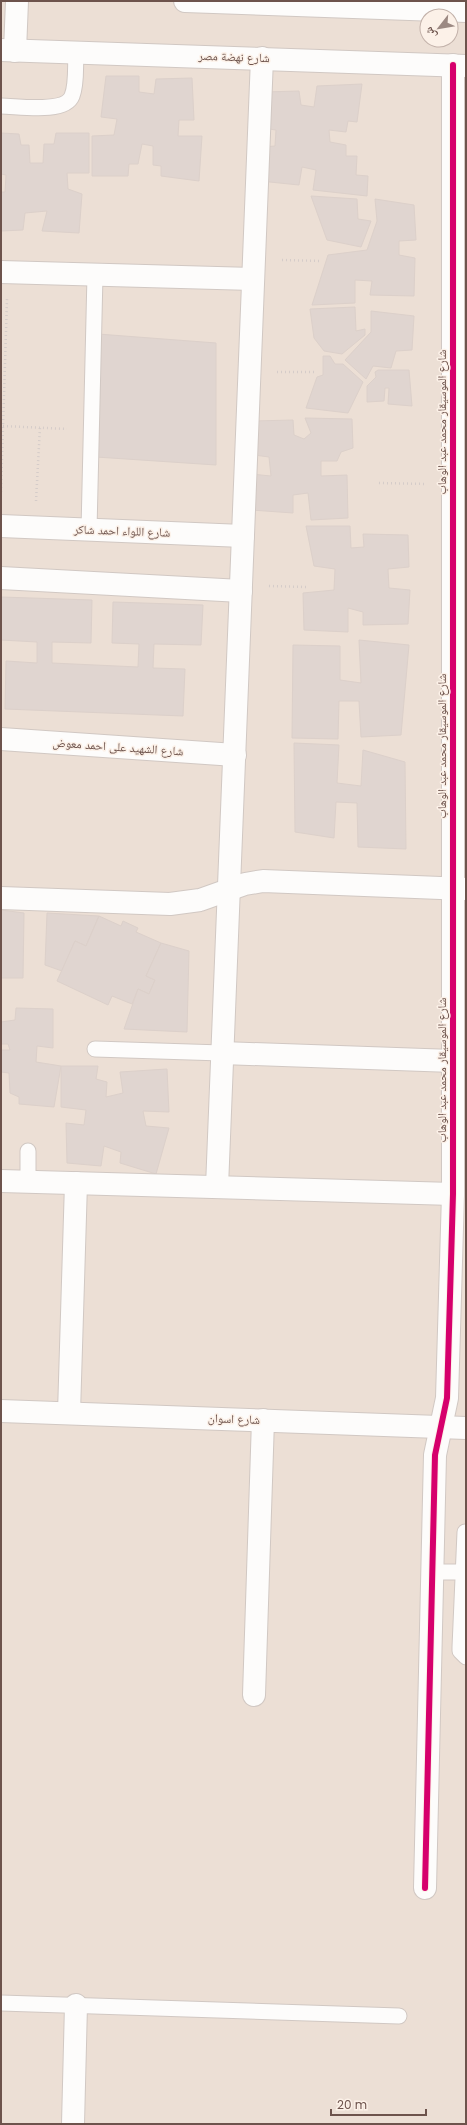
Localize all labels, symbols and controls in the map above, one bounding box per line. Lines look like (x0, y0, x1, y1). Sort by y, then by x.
north arrow (419, 8, 459, 48)
text: ش (420, 24, 440, 42)
street label: شارع نهضة مصر (197, 47, 270, 66)
street label: شارع الموسيقار محمد عبد الوهاب (433, 349, 450, 494)
street label: شارع اللواء احمد شاكر (73, 520, 171, 541)
street label: شارع الموسيقار محمد عبد الوهاب (433, 673, 450, 818)
street label: شارع الشهيد على احمد معوض (52, 733, 184, 760)
street label: شارع الموسيقار محمد عبد الوهاب (433, 997, 450, 1142)
street label: شارع اسوان (208, 1409, 261, 1428)
scale bar (331, 2091, 426, 2117)
text: 20 m (337, 2096, 367, 2113)

